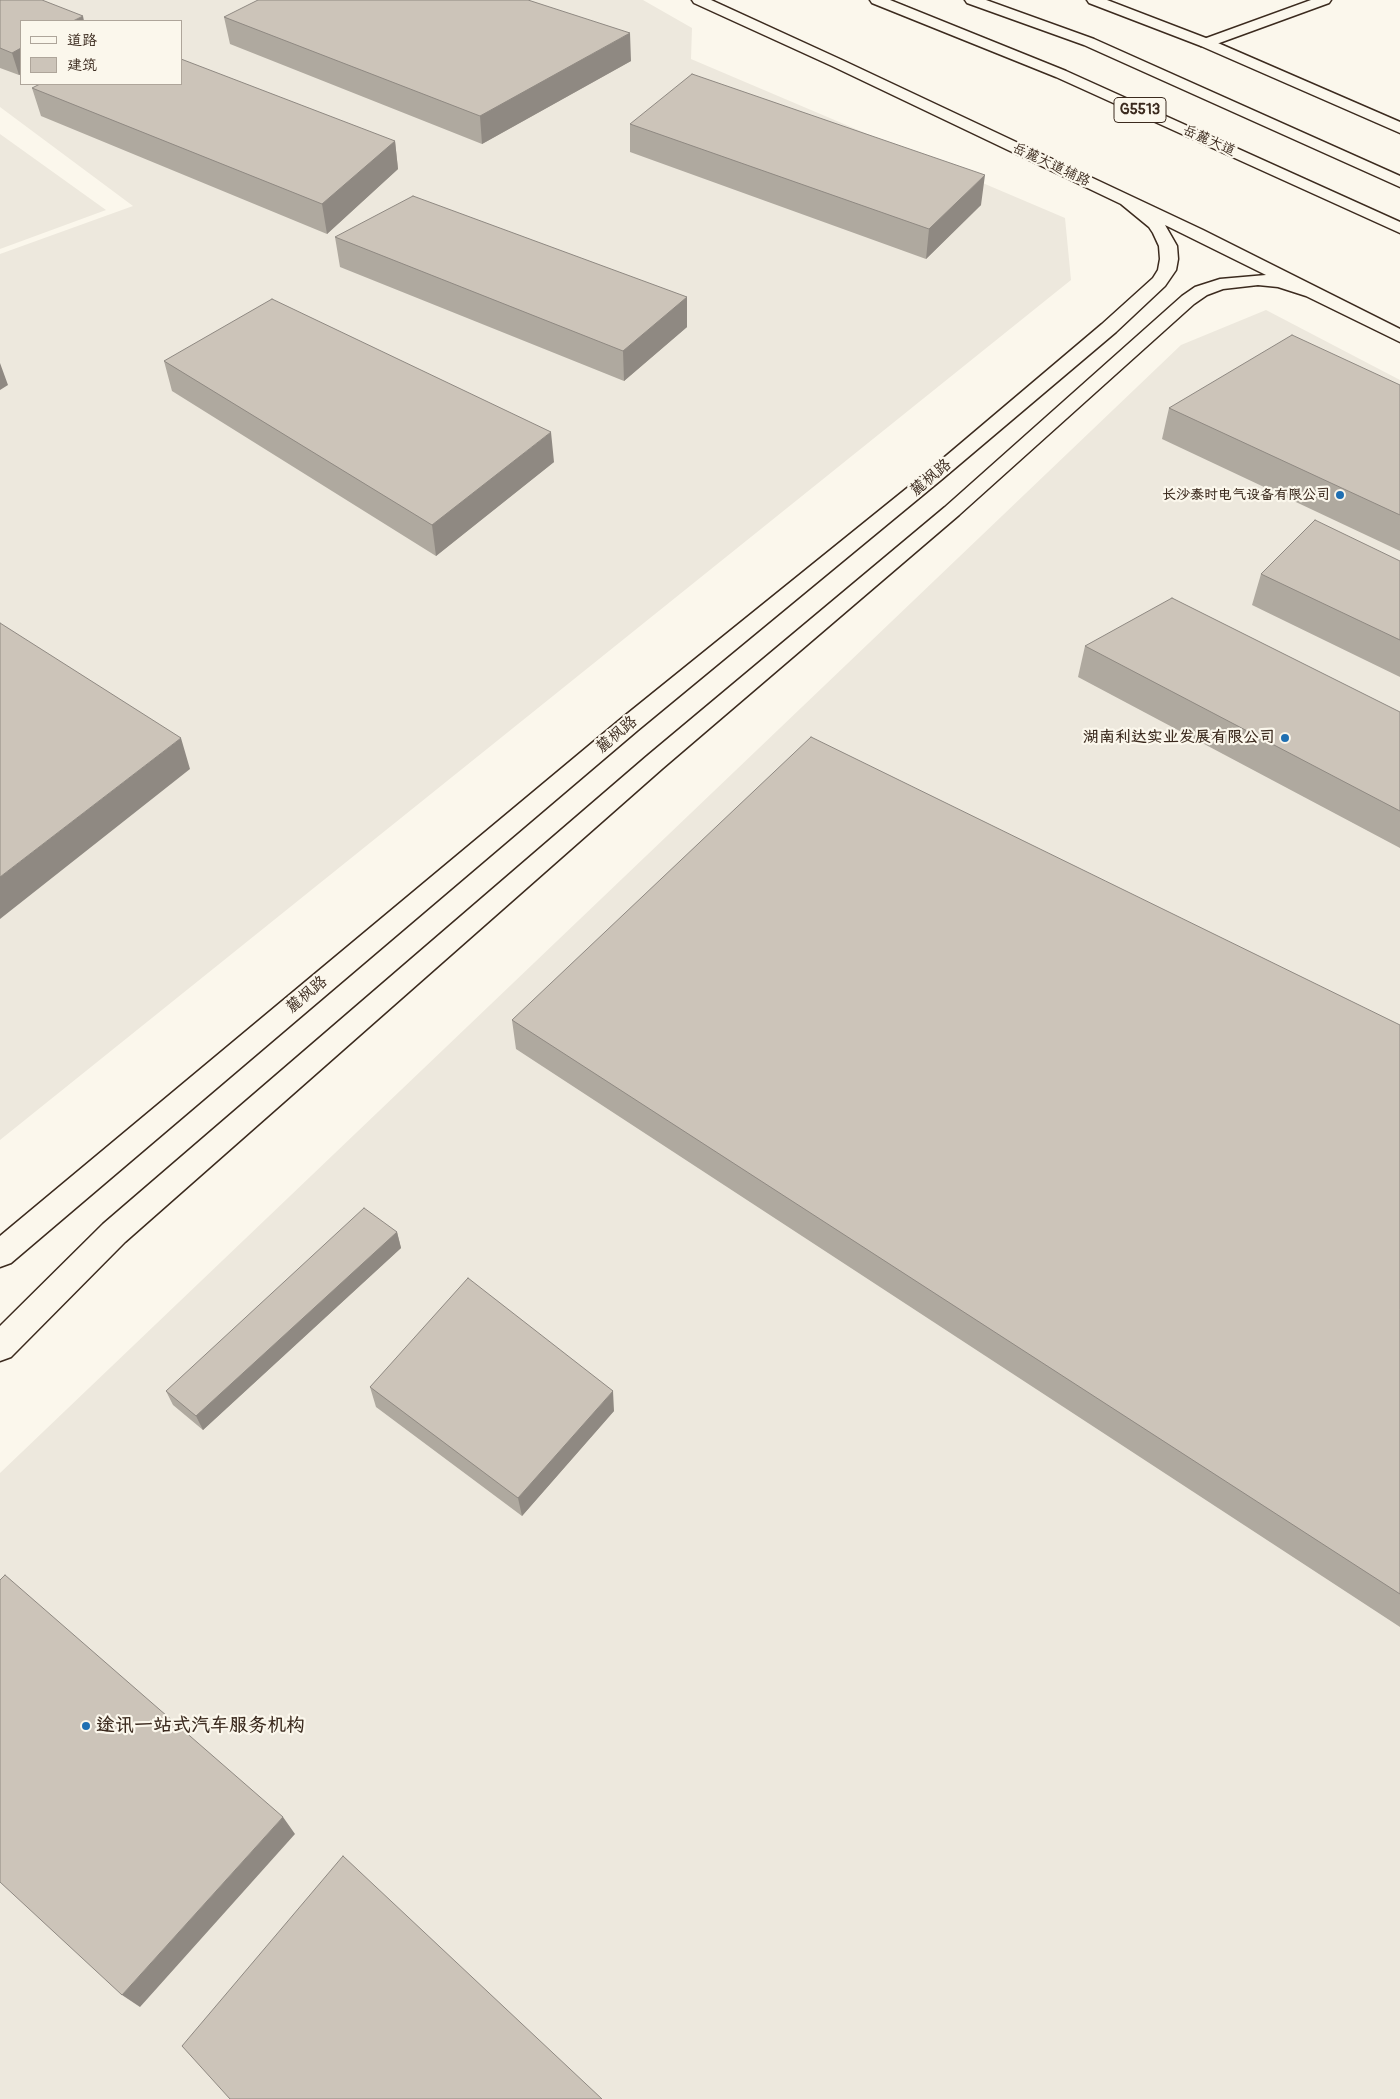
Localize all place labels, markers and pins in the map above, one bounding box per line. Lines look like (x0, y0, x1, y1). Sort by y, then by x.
place label: 长沙泰时电气设备有限公司 (1162, 487, 1330, 503)
marker: 长沙泰时电气设备有限公司 (1334, 489, 1346, 501)
place label: 湖南利达实业发展有限公司 (1083, 728, 1275, 748)
marker: 湖南利达实业发展有限公司 (1279, 732, 1291, 744)
place label: 途讯一站式汽车服务机构 (96, 1715, 305, 1737)
marker: 途讯一站式汽车服务机构 (80, 1720, 92, 1732)

